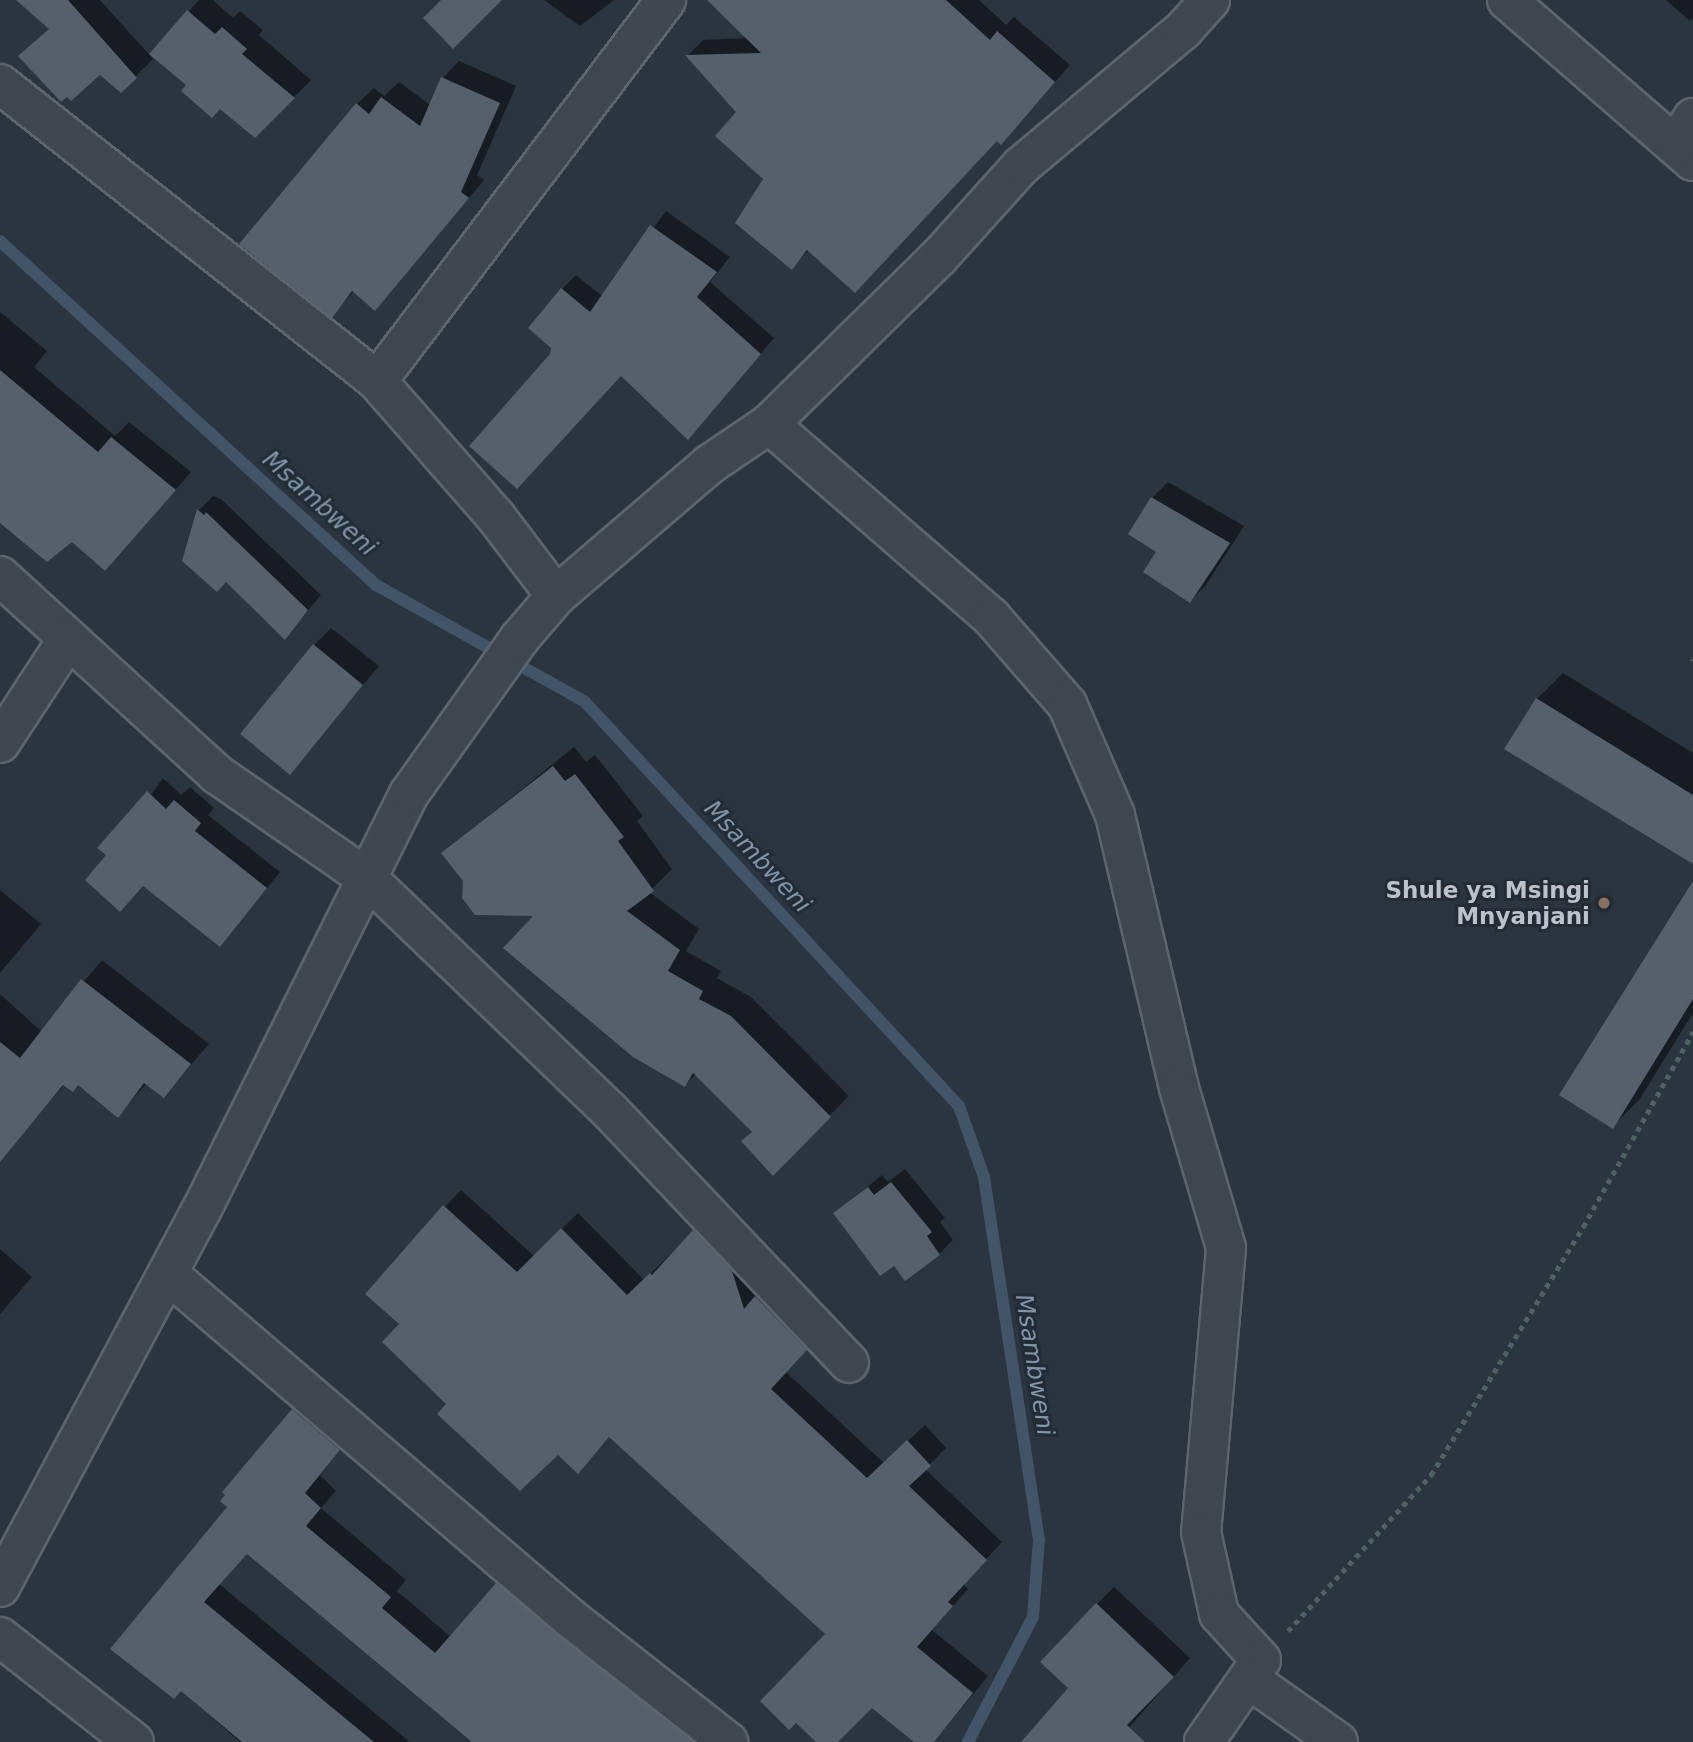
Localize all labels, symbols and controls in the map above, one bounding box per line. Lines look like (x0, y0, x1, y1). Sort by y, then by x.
water label: Msambweni (256, 446, 382, 562)
water label: Msambweni (698, 795, 816, 919)
place label: Shule ya Msingi Mnyanjani (1385, 876, 1590, 930)
marker: Shule ya Msingi Mnyanjani (1596, 895, 1612, 911)
water label: Msambweni (1009, 1292, 1059, 1438)

